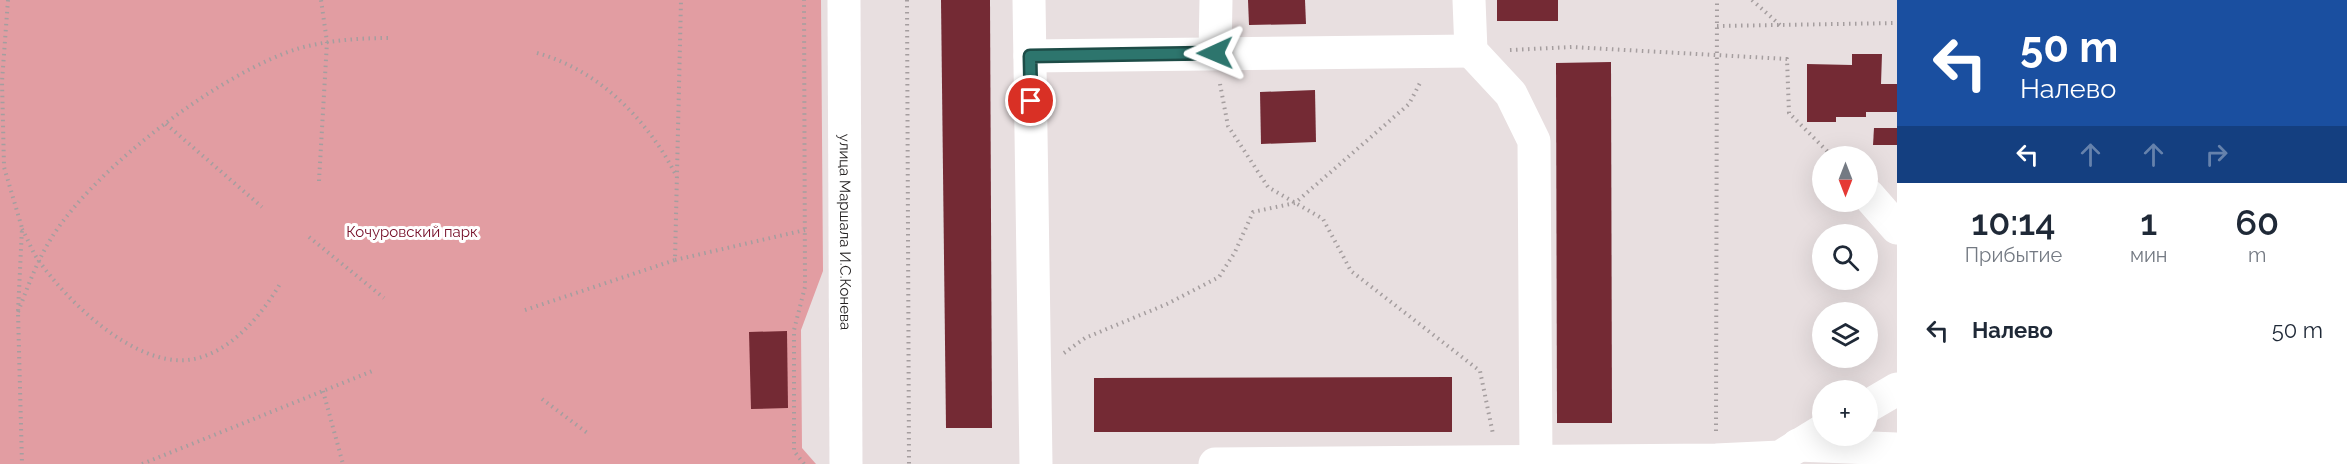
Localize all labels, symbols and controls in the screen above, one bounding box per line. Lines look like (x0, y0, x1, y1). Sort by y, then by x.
position arrow (1183, 21, 1247, 85)
text: 50 m (2020, 23, 2118, 72)
icon: left (1921, 24, 1999, 102)
text: Налево (2020, 73, 2116, 104)
pin (1005, 75, 1056, 126)
icon: arrive (1014, 84, 1047, 117)
street label: улица Маршала И.С.Конева (836, 134, 854, 330)
icon: left (2011, 138, 2044, 171)
icon: ahead (2074, 138, 2107, 171)
icon: ahead (2137, 138, 2170, 171)
icon: right (2200, 138, 2233, 171)
north arrow (1812, 146, 1878, 212)
map controls (1812, 146, 1878, 446)
text: 10:14 (1971, 201, 2056, 243)
text: 1 (2140, 201, 2157, 243)
text: 60 (2235, 201, 2279, 243)
park label: Кочуровский парк (346, 223, 478, 241)
button: search (1812, 224, 1878, 290)
text: Прибытие (1965, 243, 2062, 267)
text: мин (2130, 243, 2167, 267)
text: m (2248, 243, 2266, 267)
button: layers (1812, 302, 1878, 368)
icon: left (1921, 314, 1954, 347)
text: Налево (1972, 317, 2053, 343)
text: 50 m (2272, 317, 2323, 343)
button: + (1812, 380, 1878, 446)

